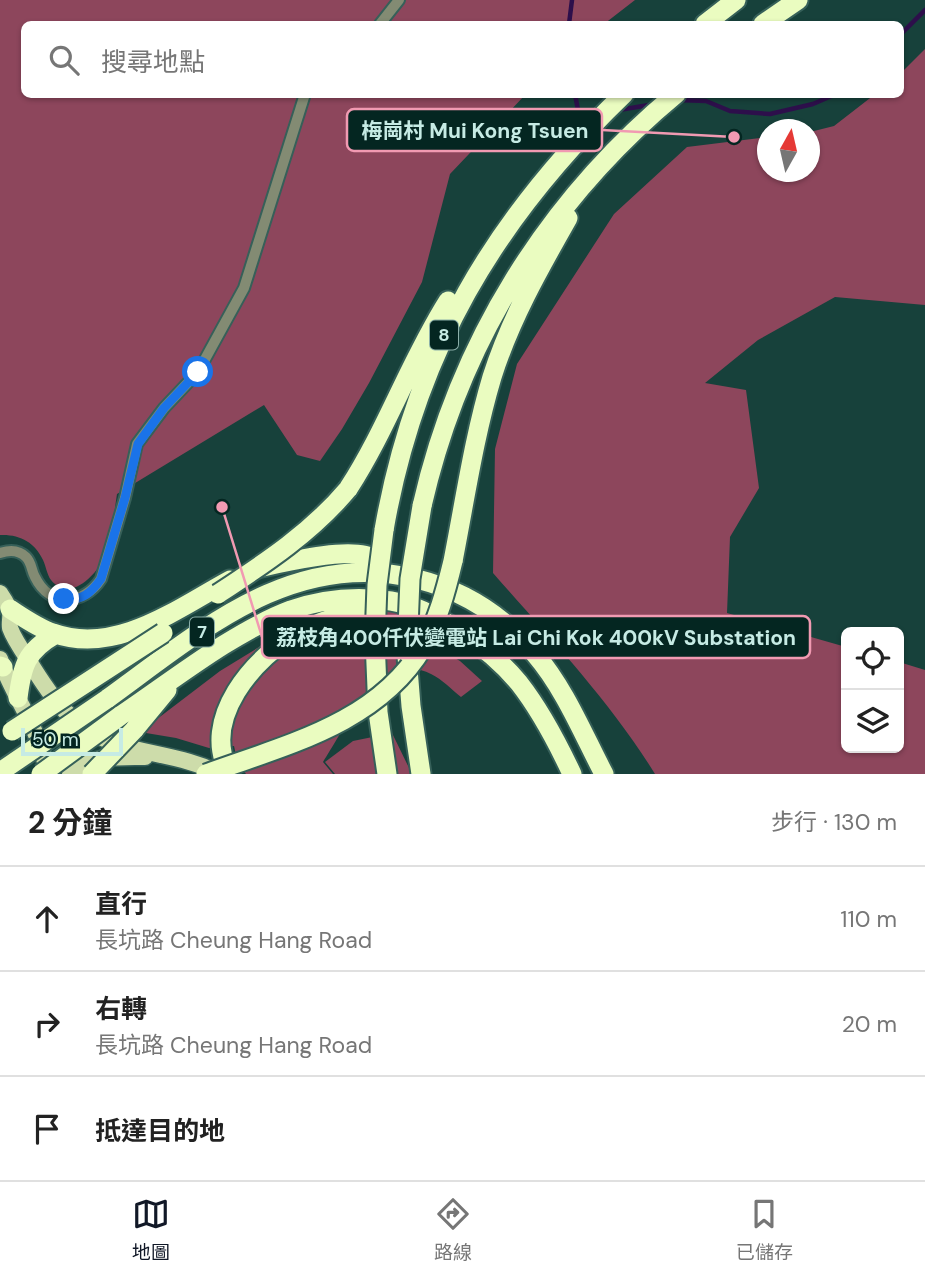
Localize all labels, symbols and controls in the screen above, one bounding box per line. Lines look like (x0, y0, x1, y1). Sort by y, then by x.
search box (21, 21, 904, 98)
icon: search (45, 41, 83, 79)
text: 搜尋地點 (101, 45, 205, 79)
callout: 梅崗村 Mui Kong Tsuen (347, 109, 602, 151)
text: 梅崗村 Mui Kong Tsuen (361, 117, 589, 145)
north arrow (757, 119, 820, 182)
road number: 8 (430, 320, 458, 349)
route start (182, 356, 213, 387)
route end (48, 583, 79, 614)
callout: 荔枝角400仟伏變電站 Lai Chi Kok 400kV Substation (262, 616, 810, 658)
road number: 7 (190, 618, 214, 646)
text: 荔枝角400仟伏變電站 Lai Chi Kok 400kV Substation (276, 624, 796, 652)
map controls (841, 627, 904, 753)
button: locate (841, 627, 904, 690)
button: layers (841, 690, 904, 753)
scale bar (21, 725, 122, 757)
text: 50 m (32, 727, 79, 752)
text: 2 分鐘 (28, 803, 112, 842)
text: 步行 · 130 m (771, 807, 897, 837)
text: 直行 (95, 887, 147, 921)
icon: ahead (28, 900, 66, 938)
text: 110 m (840, 904, 897, 934)
text: 長坑路 Cheung Hang Road (95, 925, 372, 955)
text: 右轉 (95, 992, 147, 1026)
icon: right (28, 1005, 66, 1043)
text: 20 m (842, 1009, 897, 1039)
text: 長坑路 Cheung Hang Road (95, 1030, 372, 1060)
icon: arrive (28, 1110, 66, 1148)
text: 抵達目的地 (95, 1114, 225, 1148)
tab: 地圖 (132, 1195, 170, 1265)
tab: 路線 (434, 1195, 472, 1265)
tab: 已儲存 (736, 1195, 793, 1265)

